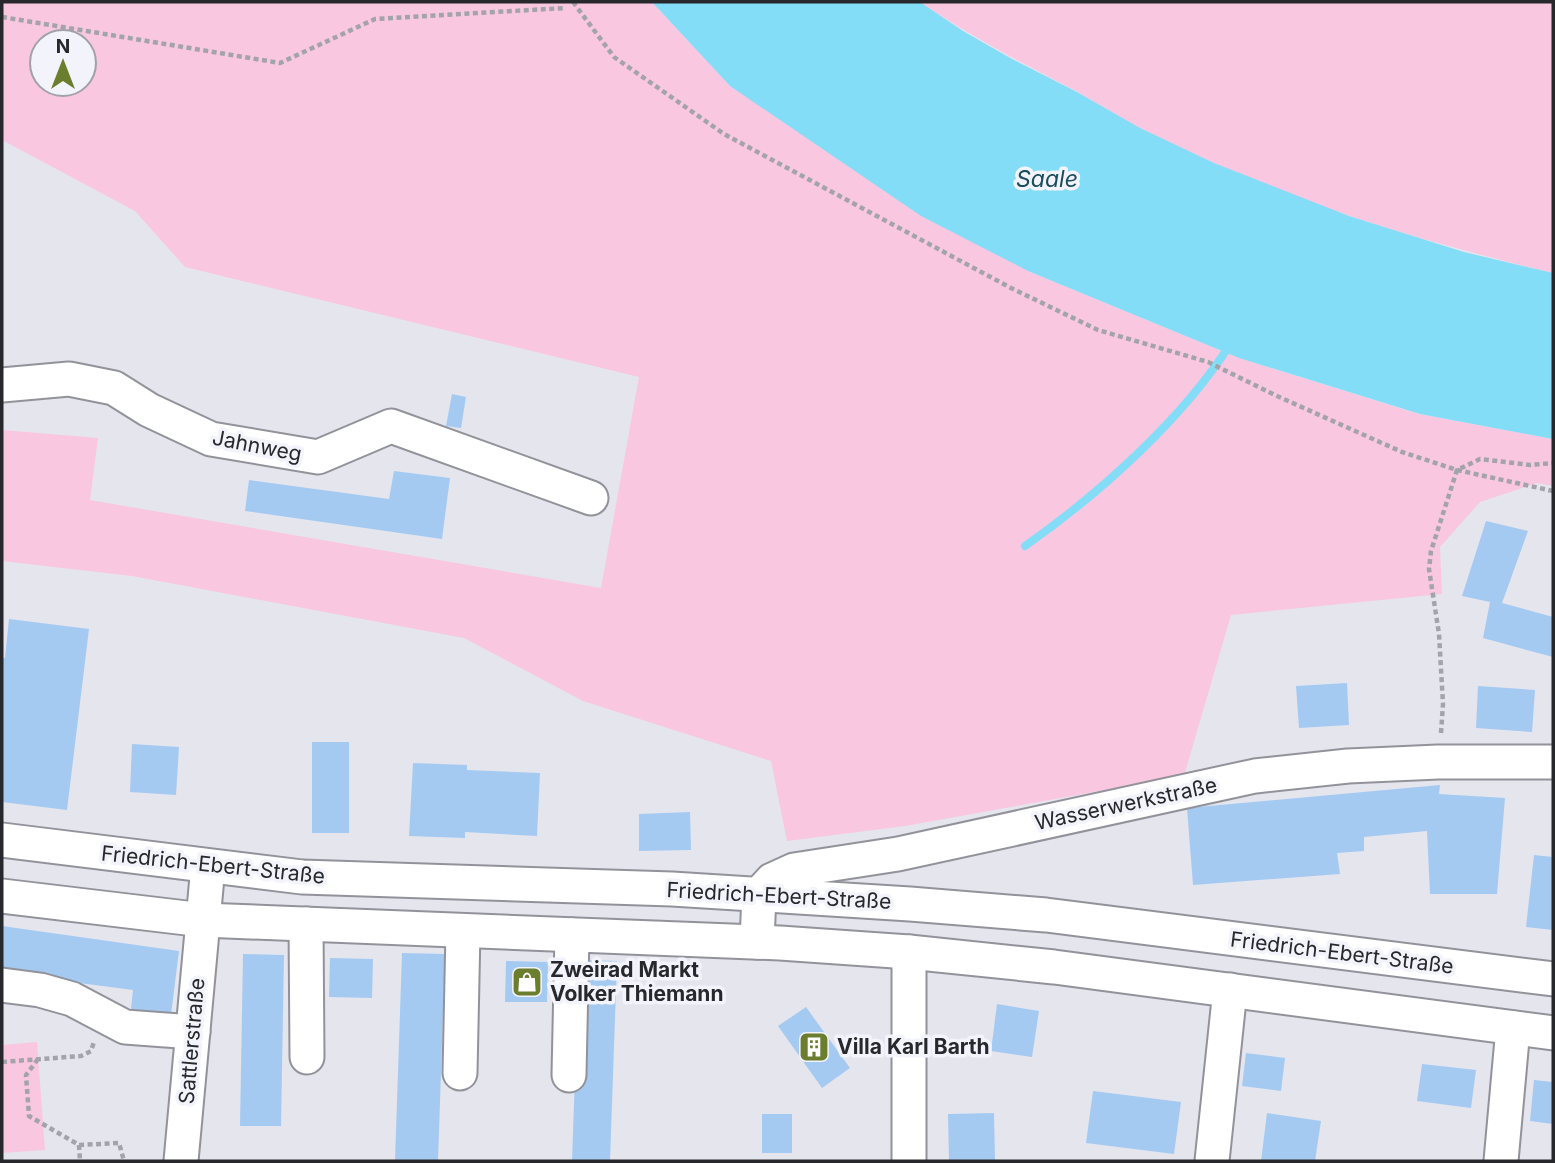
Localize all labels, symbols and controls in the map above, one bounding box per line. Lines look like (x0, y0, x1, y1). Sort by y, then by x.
north arrow (28, 28, 98, 98)
text: N (56, 35, 70, 58)
water label: Saale (1016, 165, 1078, 193)
street label: Jahnweg (210, 425, 304, 466)
street label: Wasserwerkstraße (1033, 772, 1219, 835)
street label: Friedrich-Ebert-Straße (100, 840, 326, 889)
street label: Friedrich-Ebert-Straße (666, 877, 892, 914)
street label: Friedrich-Ebert-Straße (1229, 926, 1455, 979)
place label: Zweirad Markt Volker Thiemann (550, 957, 724, 1006)
shop icon: Zweirad Markt Volker Thiemann (510, 965, 544, 999)
street label: Sattlerstraße (174, 977, 209, 1105)
building icon: Villa Karl Barth (797, 1030, 831, 1064)
place label: Villa Karl Barth (837, 1034, 990, 1059)

